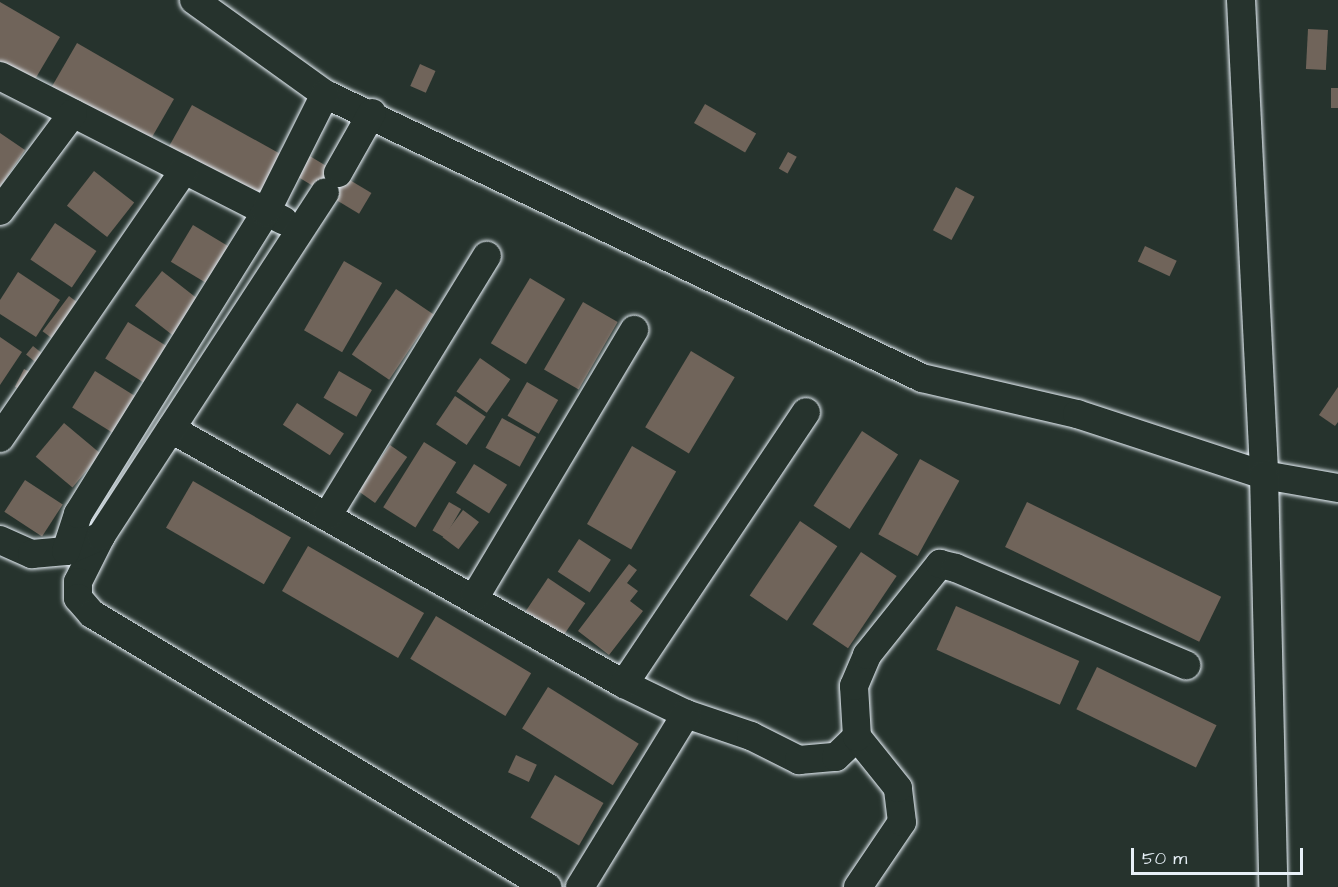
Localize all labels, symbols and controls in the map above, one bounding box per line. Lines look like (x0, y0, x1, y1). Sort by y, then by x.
scale bar (1134, 836, 1306, 874)
text: 50 m (1142, 846, 1187, 871)

